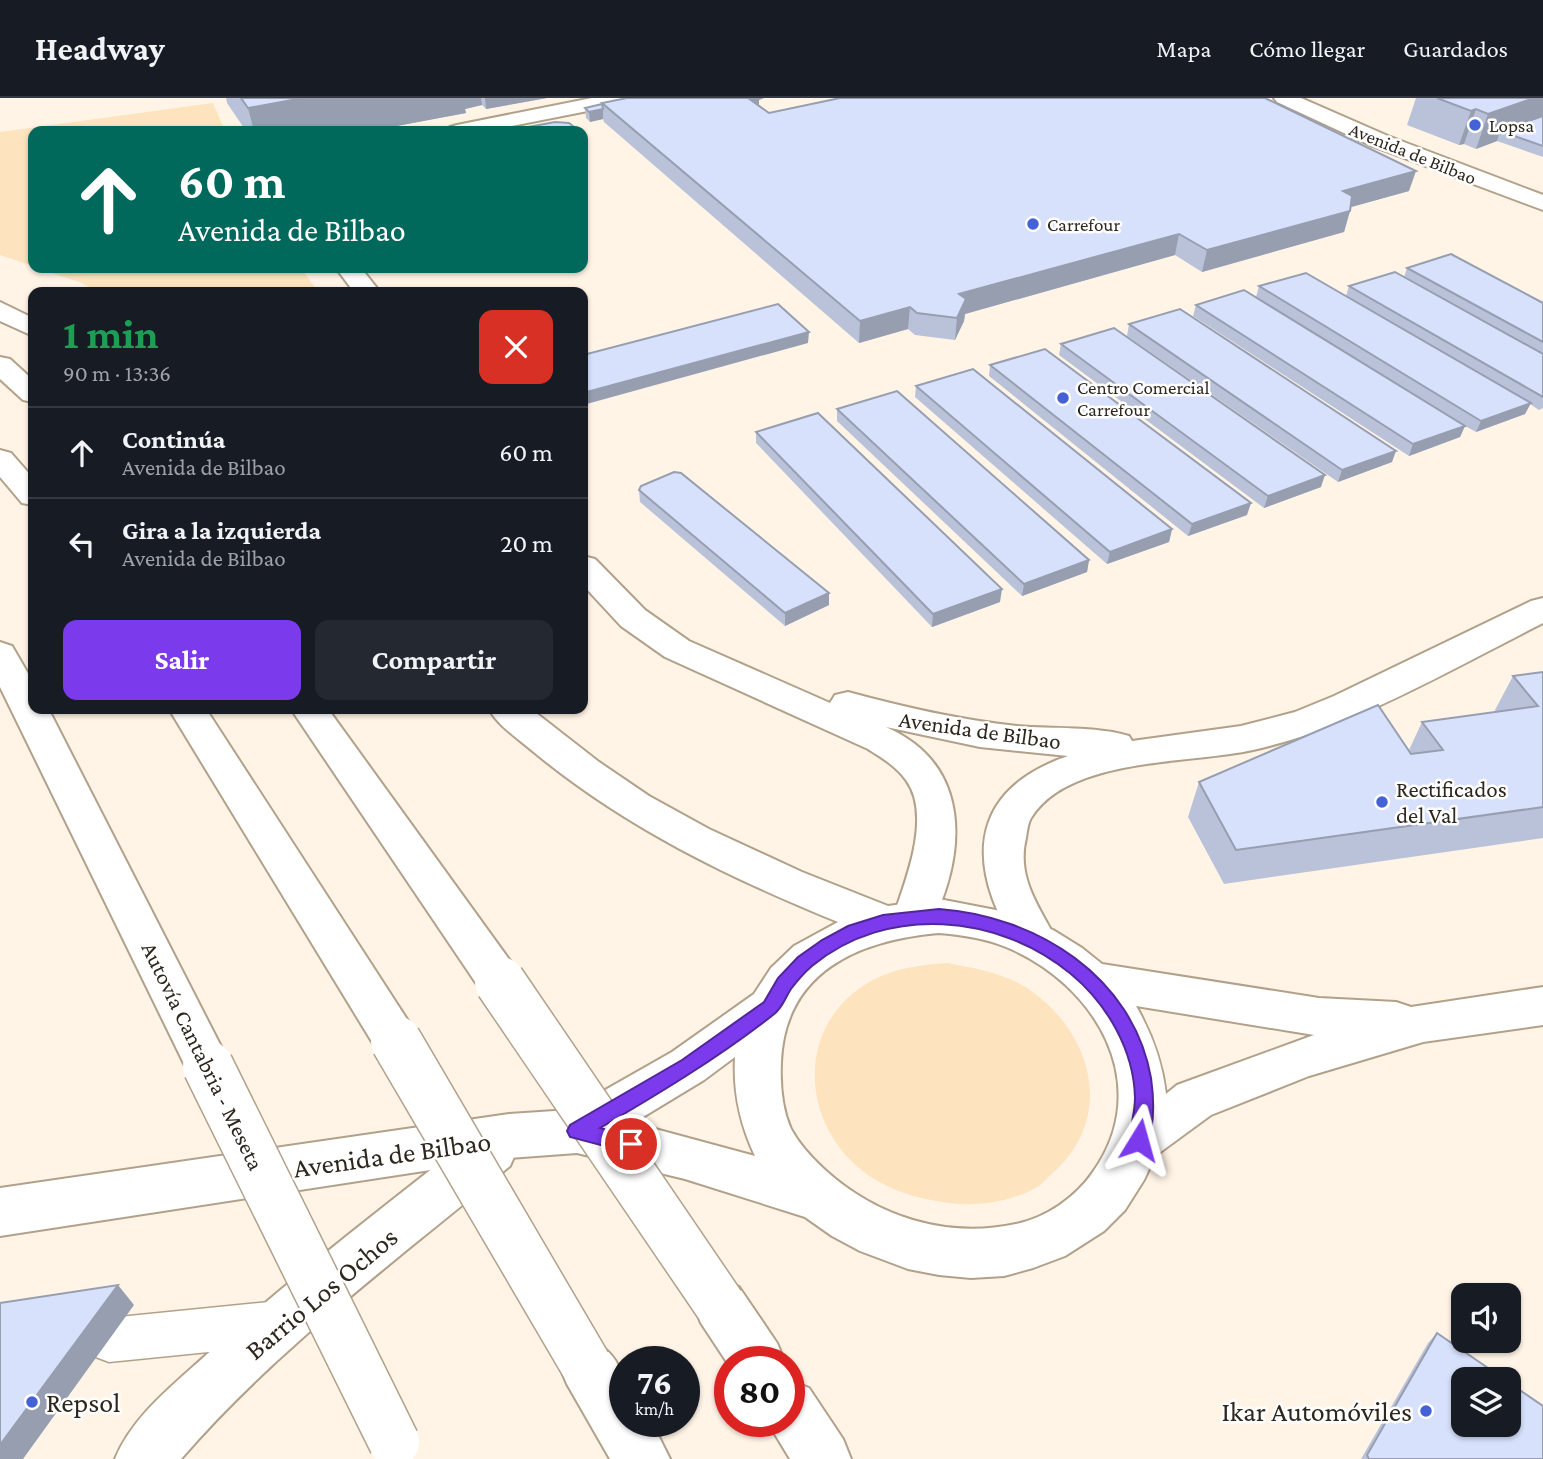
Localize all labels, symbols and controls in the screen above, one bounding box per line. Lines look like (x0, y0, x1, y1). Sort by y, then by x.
text: Headway (35, 30, 165, 67)
text: Mapa (1157, 35, 1211, 62)
text: Cómo llegar (1249, 35, 1365, 62)
text: Guardados (1403, 35, 1508, 62)
place label: Lopsa (1489, 115, 1534, 136)
marker: Lopsa (1467, 117, 1483, 133)
street label: Avenida de Bilbao (1346, 118, 1479, 189)
icon: ahead (63, 154, 154, 245)
text: 60 m (178, 154, 285, 209)
text: Avenida de Bilbao (178, 212, 406, 248)
place label: Carrefour (1047, 214, 1120, 235)
marker: Carrefour (1025, 216, 1041, 232)
text: 1 min (63, 310, 159, 357)
button: close (479, 310, 553, 384)
text: 90 m · 13:36 (63, 360, 171, 386)
place label: Centro Comercial Carrefour (1077, 377, 1209, 420)
marker: Centro Comercial Carrefour (1055, 390, 1071, 406)
text: Continúa (122, 425, 225, 454)
icon: ahead (63, 434, 101, 472)
text: 60 m (499, 438, 553, 467)
text: Avenida de Bilbao (122, 454, 286, 480)
text: Gira a la izquierda (122, 516, 321, 545)
icon: left (63, 525, 101, 563)
text: 20 m (500, 529, 553, 558)
text: Avenida de Bilbao (122, 545, 286, 571)
button: Salir (63, 620, 301, 700)
button: Compartir (315, 620, 553, 700)
street label: Avenida de Bilbao (897, 706, 1063, 754)
place label: Rectificados del Val (1396, 776, 1507, 828)
marker: Rectificados del Val (1374, 794, 1390, 810)
street label: Autovía Cantabria - Meseta (136, 938, 270, 1174)
position arrow (1102, 1103, 1176, 1177)
pin (601, 1114, 661, 1174)
street label: Avenida de Bilbao (291, 1125, 493, 1184)
icon: arrive (612, 1125, 650, 1163)
street label: Barrio Los Ochos (239, 1221, 404, 1366)
map controls (1451, 1283, 1521, 1437)
button: sound (1451, 1283, 1521, 1353)
speed limit sign: 80 (714, 1346, 805, 1437)
text: 76 (637, 1363, 672, 1402)
button: layers (1451, 1367, 1521, 1437)
place label: Repsol (46, 1387, 120, 1418)
marker: Repsol (24, 1394, 40, 1410)
place label: Ikar Automóviles (1221, 1396, 1412, 1427)
text: km/h (635, 1399, 674, 1419)
marker: Ikar Automóviles (1418, 1403, 1434, 1419)

